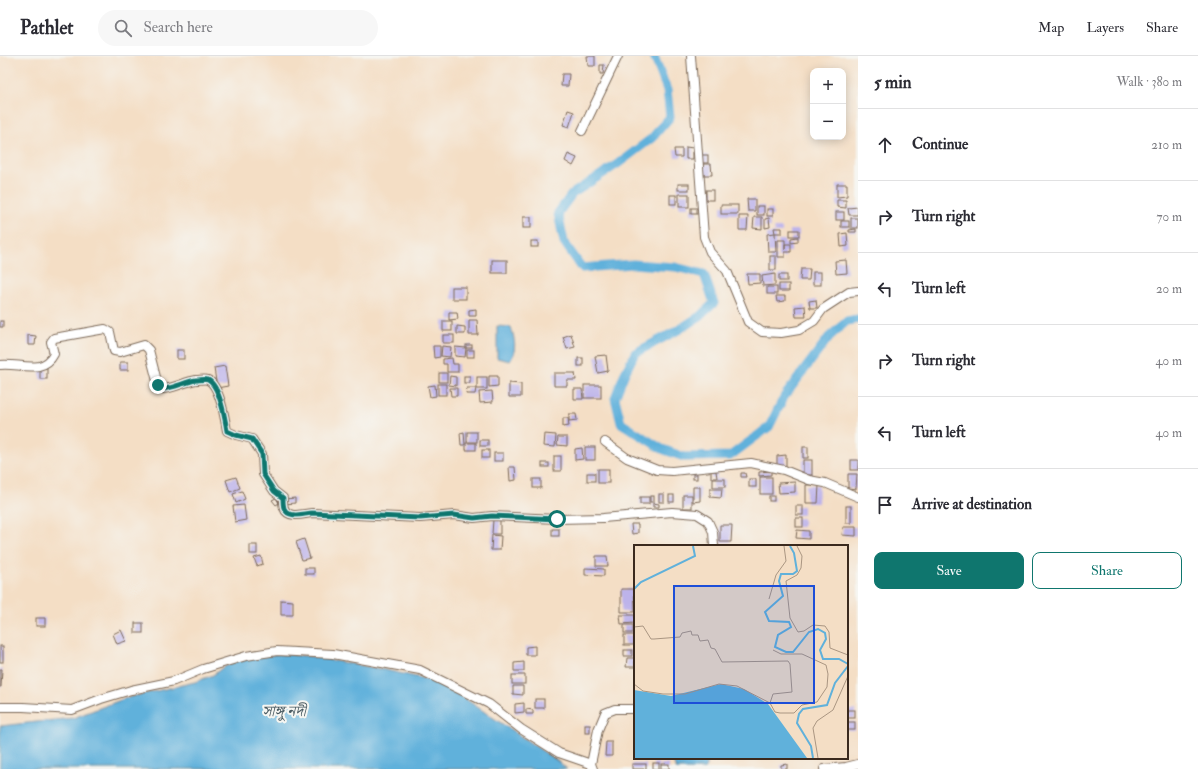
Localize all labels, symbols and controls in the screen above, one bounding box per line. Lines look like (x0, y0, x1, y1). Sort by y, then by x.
search box (98, 10, 378, 46)
text: Pathlet (20, 16, 74, 40)
icon: search (112, 17, 134, 39)
text: Search here (144, 18, 213, 37)
text: Map (1038, 19, 1064, 36)
text: Layers (1086, 19, 1124, 36)
text: Share (1146, 19, 1178, 36)
map controls (810, 68, 846, 140)
button: + (810, 68, 846, 104)
text: 5 min (874, 72, 912, 93)
text: Walk · 380 m (1116, 74, 1182, 90)
button: − (810, 104, 846, 140)
icon: ahead (874, 134, 896, 156)
text: Continue (912, 135, 968, 154)
text: 210 m (1151, 137, 1182, 153)
icon: right (874, 206, 896, 228)
text: Turn right (912, 207, 975, 226)
text: 70 m (1157, 209, 1182, 225)
icon: left (874, 278, 896, 300)
text: Turn left (912, 279, 966, 298)
text: 20 m (1156, 281, 1182, 297)
icon: right (874, 350, 896, 372)
text: Turn right (912, 351, 975, 370)
text: 40 m (1156, 353, 1182, 369)
route end (149, 376, 167, 394)
icon: left (874, 422, 896, 444)
text: Turn left (912, 423, 966, 442)
text: 40 m (1156, 425, 1182, 441)
icon: arrive (874, 494, 896, 516)
text: Arrive at destination (912, 495, 1032, 514)
route start (548, 510, 566, 528)
inset map (634, 545, 848, 759)
button: Save (874, 552, 1024, 589)
button: Share (1032, 552, 1182, 589)
water label: সাঙ্গু নদী (262, 702, 308, 722)

